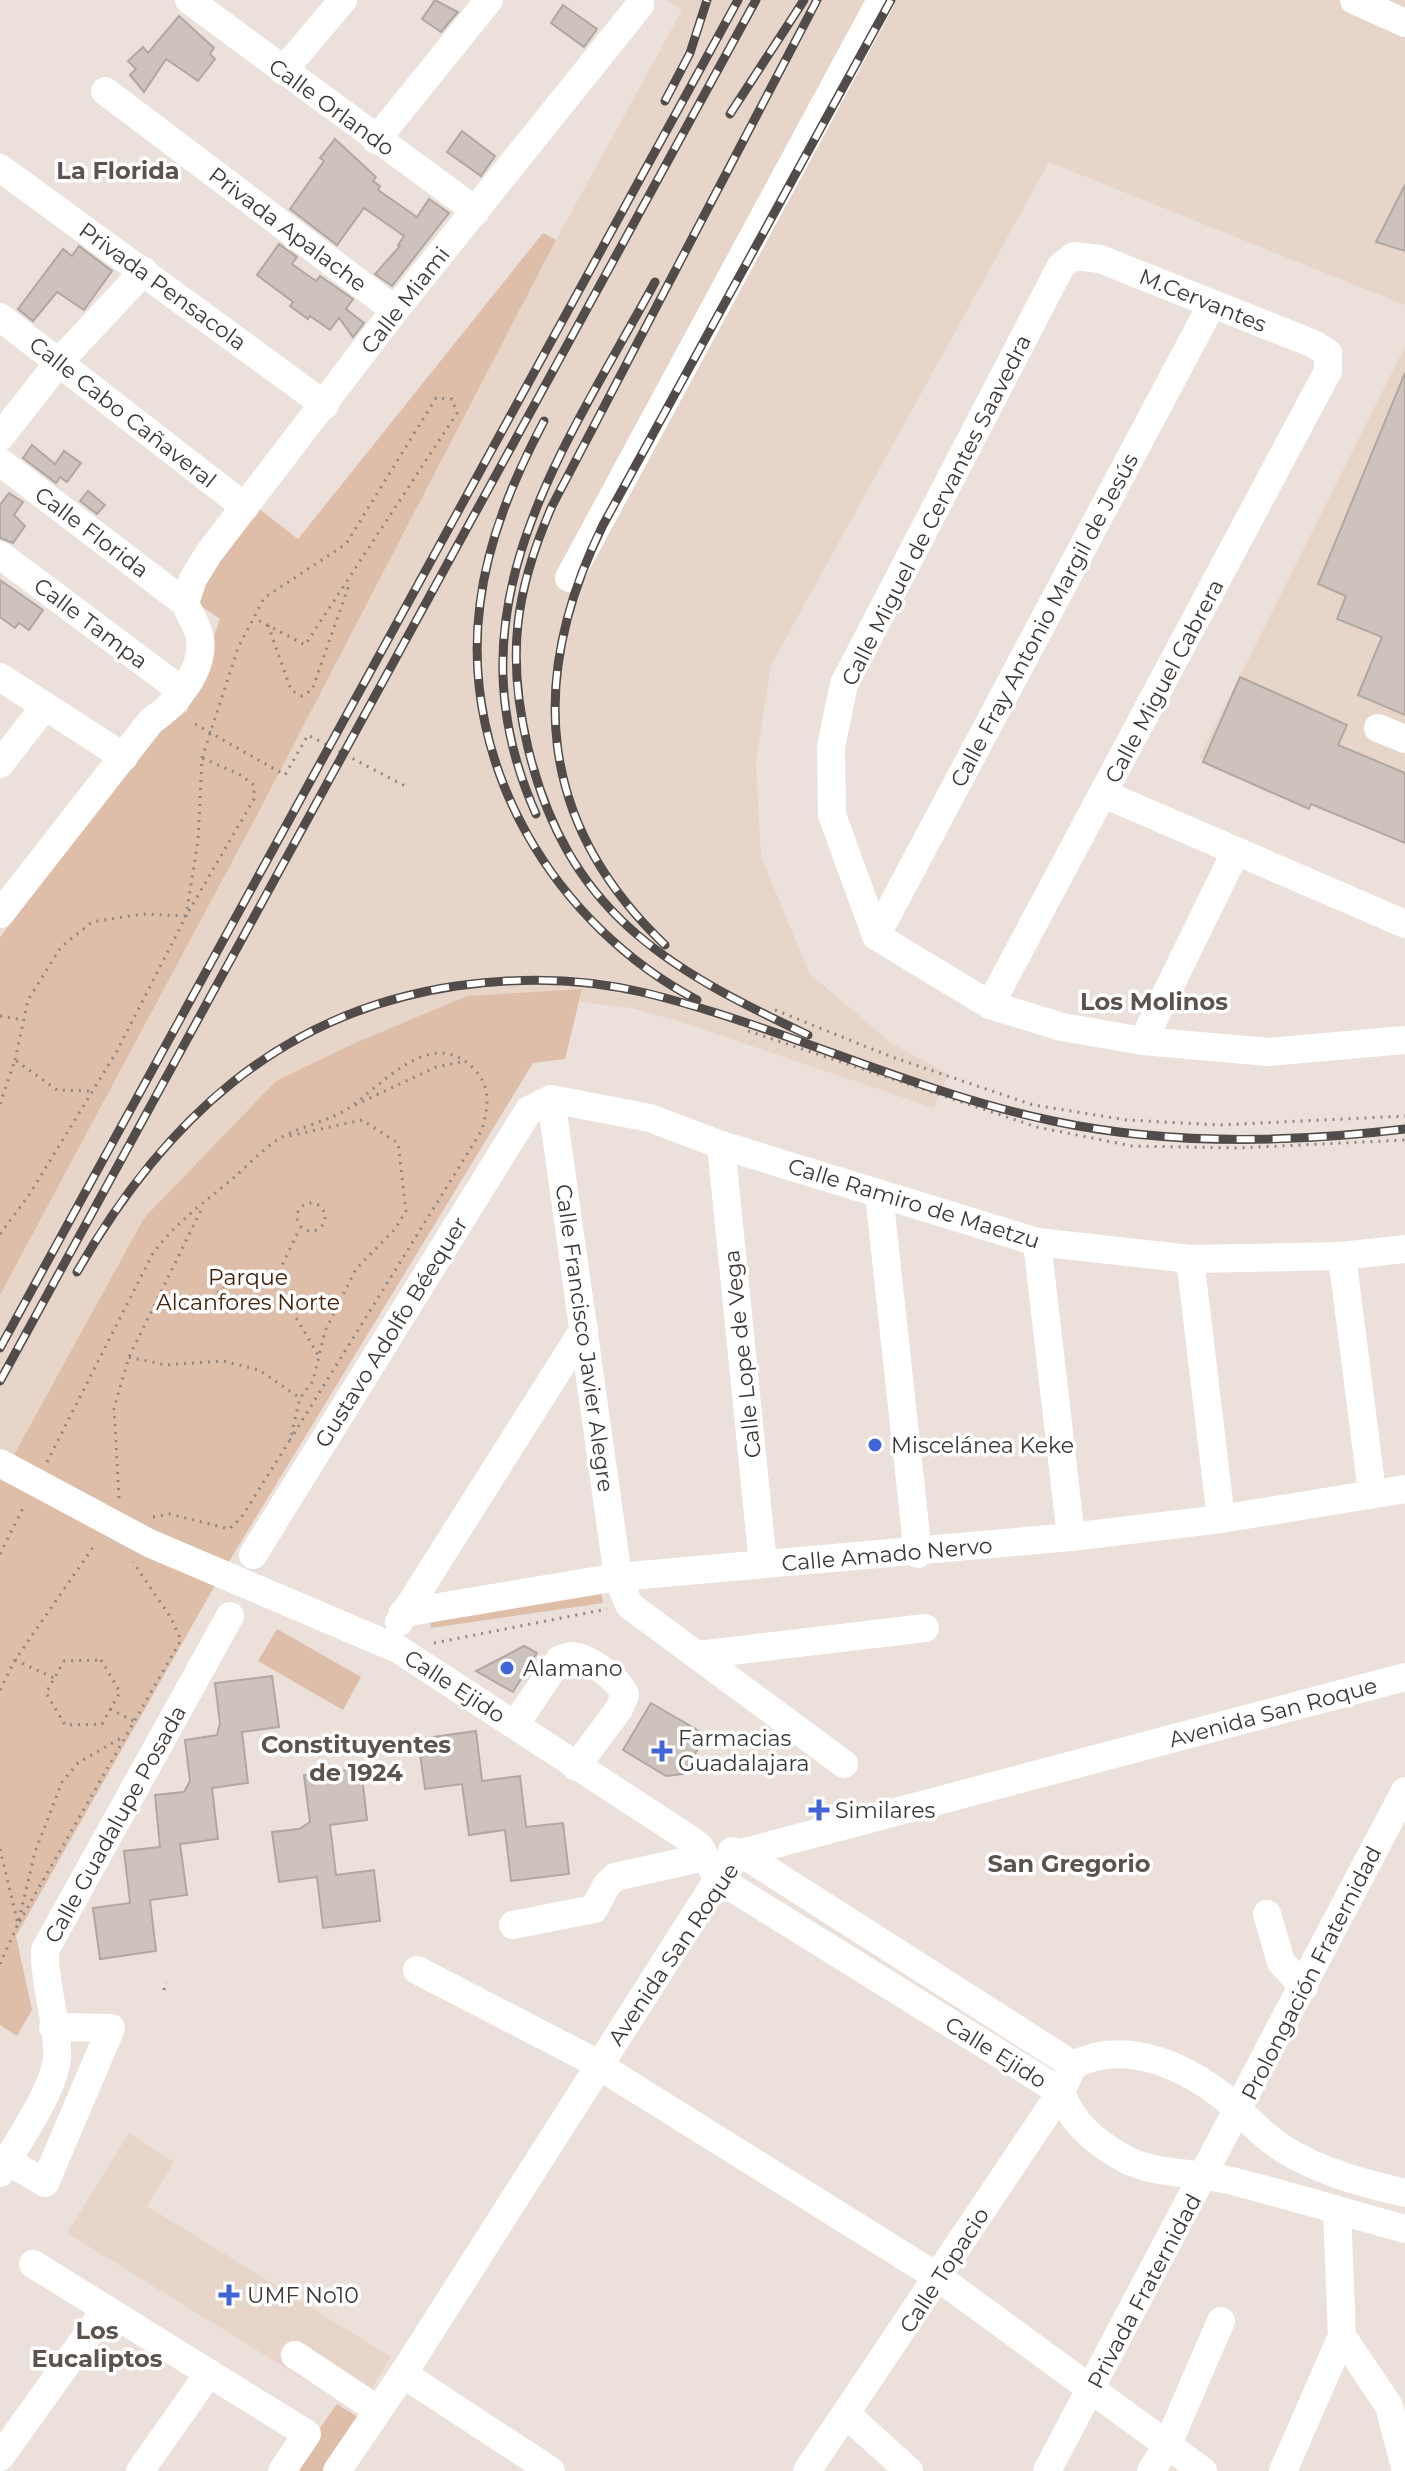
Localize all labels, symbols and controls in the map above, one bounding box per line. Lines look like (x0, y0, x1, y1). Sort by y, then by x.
street label: Calle Orlando (264, 53, 400, 162)
district label: La Florida (56, 156, 180, 185)
street label: Privada Apalache (203, 161, 372, 298)
street label: Privada Pensacola (74, 217, 252, 356)
street label: Calle Miami (355, 241, 456, 359)
street label: M.Cervantes (1135, 263, 1271, 338)
street label: Calle Miguel de Cervantes Saavedra (836, 330, 1037, 690)
street label: Calle Cabo Cañaveral (24, 331, 222, 494)
street label: Calle Fray Antonio Margil de Jesús (945, 448, 1144, 792)
street label: Calle Florida (30, 481, 154, 584)
street label: Calle Tampa (28, 572, 153, 675)
street label: Calle Miguel Cabrera (1099, 575, 1230, 788)
district label: Los Molinos (1080, 987, 1228, 1016)
street label: Calle Ramiro de Maetzu (785, 1152, 1043, 1255)
street label: Calle Francisco Javier Alegre (550, 1182, 619, 1494)
street label: Gustavo Adolfo Béequer (309, 1212, 474, 1453)
street label: Calle Lope de Vega (718, 1248, 767, 1459)
park label: Parque Alcanfores Norte (156, 1264, 340, 1316)
place label: Miscelánea Keke (891, 1432, 1074, 1459)
marker: Miscelánea Keke (866, 1436, 884, 1454)
street label: Calle Amado Nervo (780, 1532, 994, 1577)
street label: Calle Ejido (399, 1644, 510, 1729)
place label: Alamano (523, 1655, 623, 1682)
marker: Alamano (498, 1659, 516, 1677)
street label: Avenida San Roque (1166, 1672, 1380, 1753)
street label: Calle Guadalupe Posada (39, 1701, 192, 1948)
place label: Farmacias Guadalajara (678, 1725, 809, 1777)
district label: Constituyentes de 1924 (261, 1730, 451, 1787)
marker: Farmacias Guadalajara (653, 1742, 671, 1760)
place label: Similares (835, 1797, 935, 1824)
marker: Similares (810, 1801, 828, 1819)
street label: Prolongación Fraternidad (1236, 1842, 1387, 2105)
district label: San Gregorio (987, 1849, 1151, 1878)
street label: Avenida San Roque (602, 1858, 745, 2051)
street label: Calle Ejido (940, 2011, 1052, 2094)
street label: Privada Fraternidad (1082, 2189, 1207, 2393)
street label: Calle Topacio (894, 2202, 995, 2338)
place label: UMF No10 (247, 2282, 359, 2309)
marker: UMF No10 (218, 2284, 240, 2306)
district label: Los Eucaliptos (31, 2316, 163, 2373)

